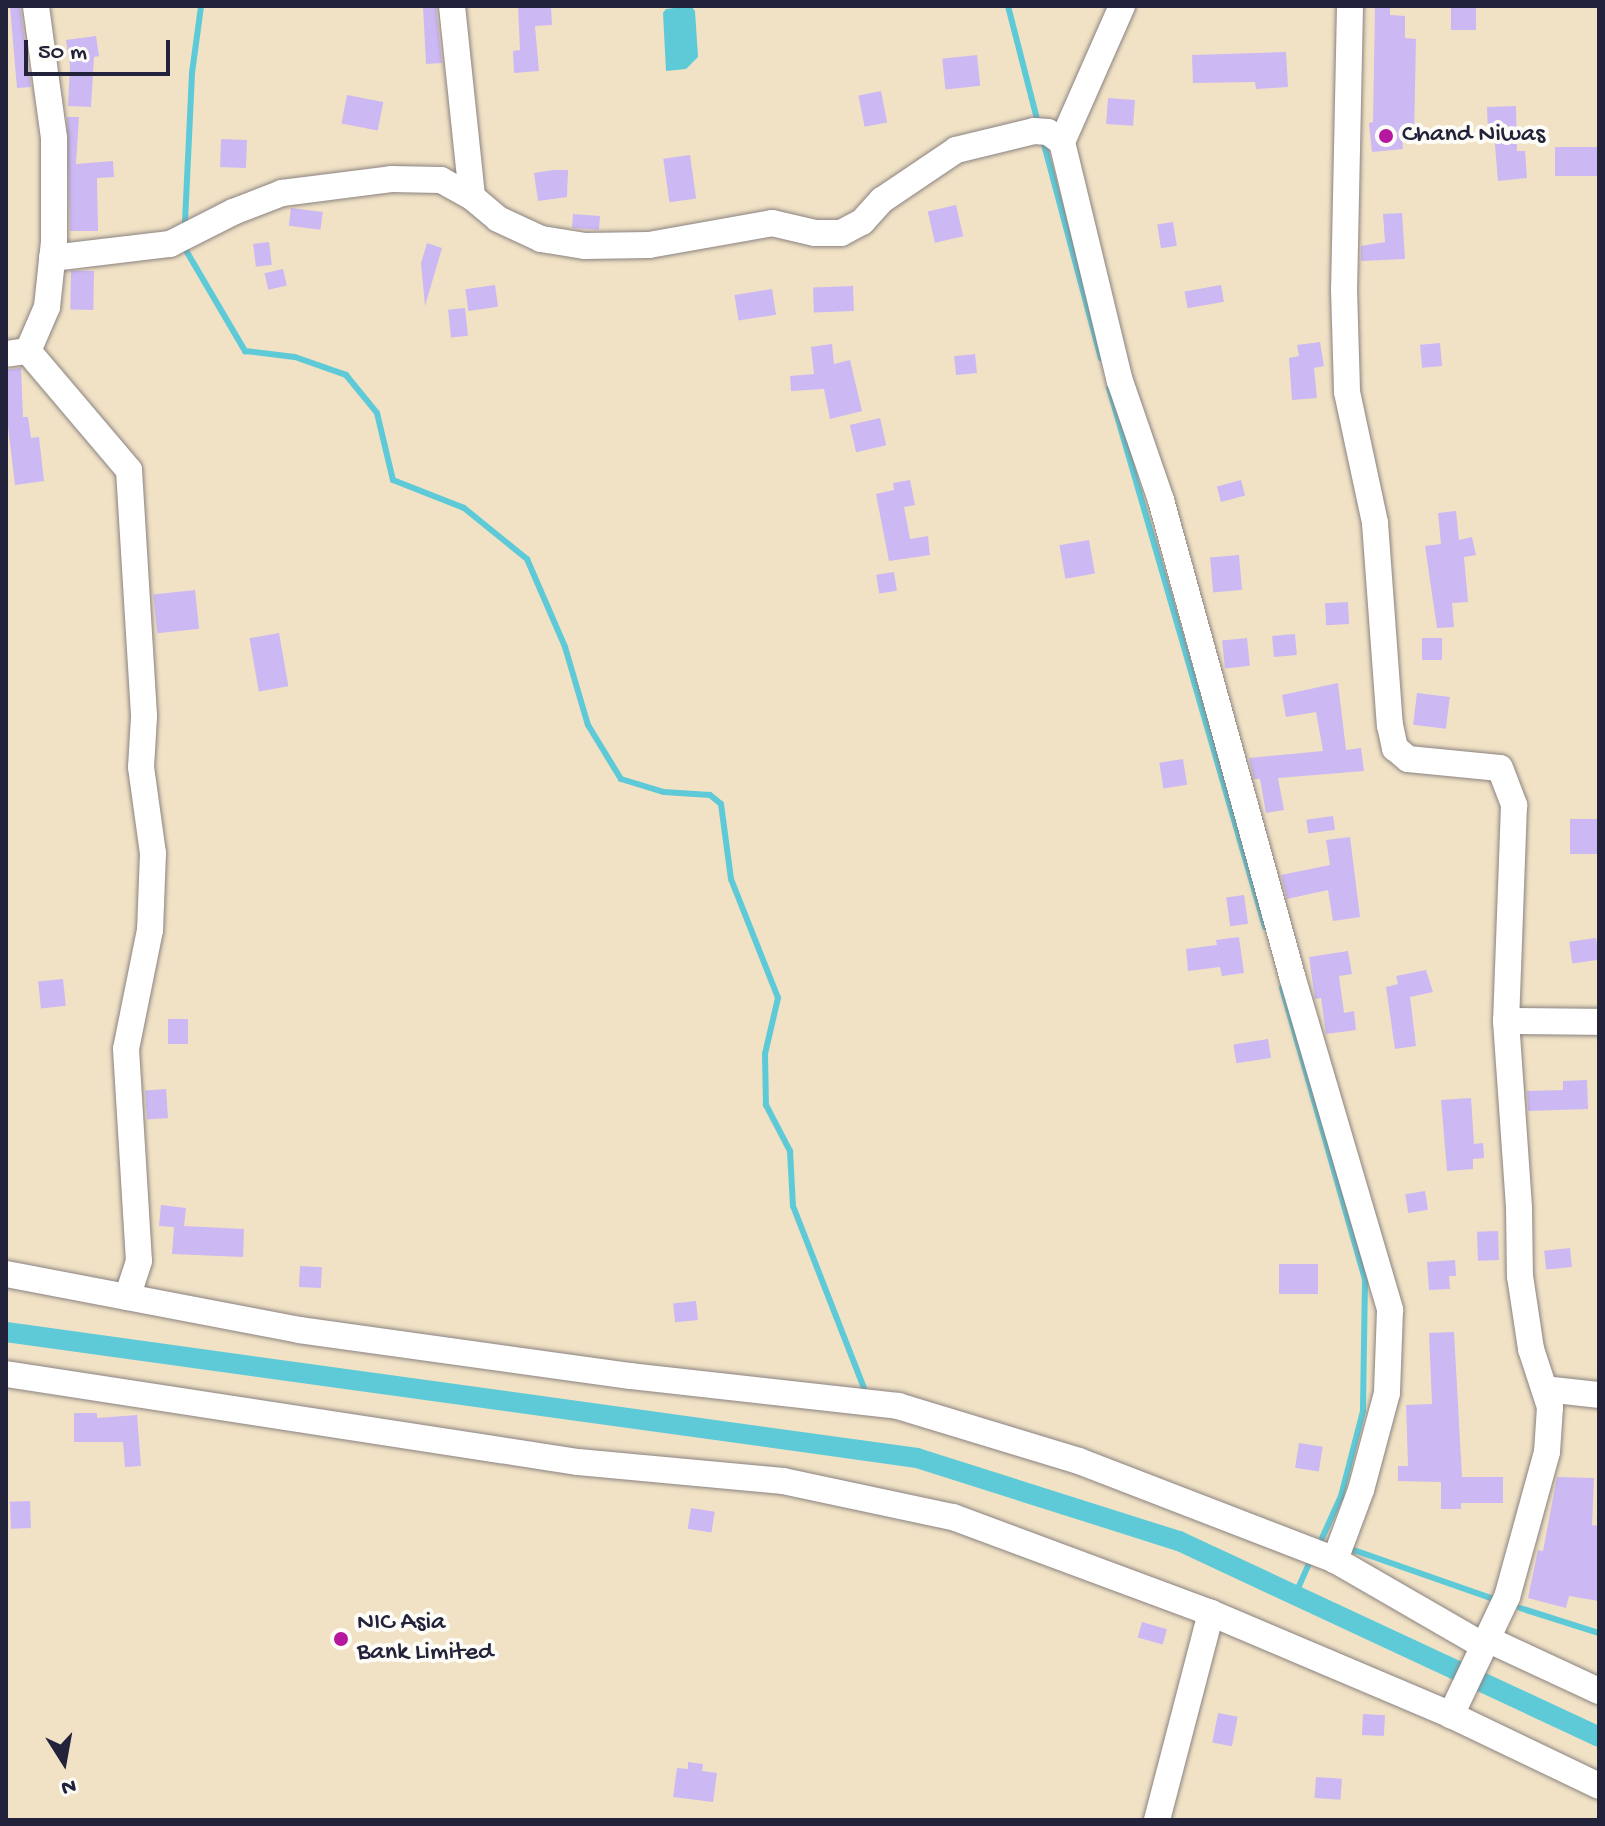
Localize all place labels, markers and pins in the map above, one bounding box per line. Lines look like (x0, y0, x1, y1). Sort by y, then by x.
place label: Chand Niwas (1402, 120, 1545, 152)
marker: Chand Niwas (1377, 127, 1395, 145)
place label: NIC Asia Bank Limited (357, 1608, 493, 1670)
marker: NIC Asia Bank Limited (332, 1630, 350, 1648)

